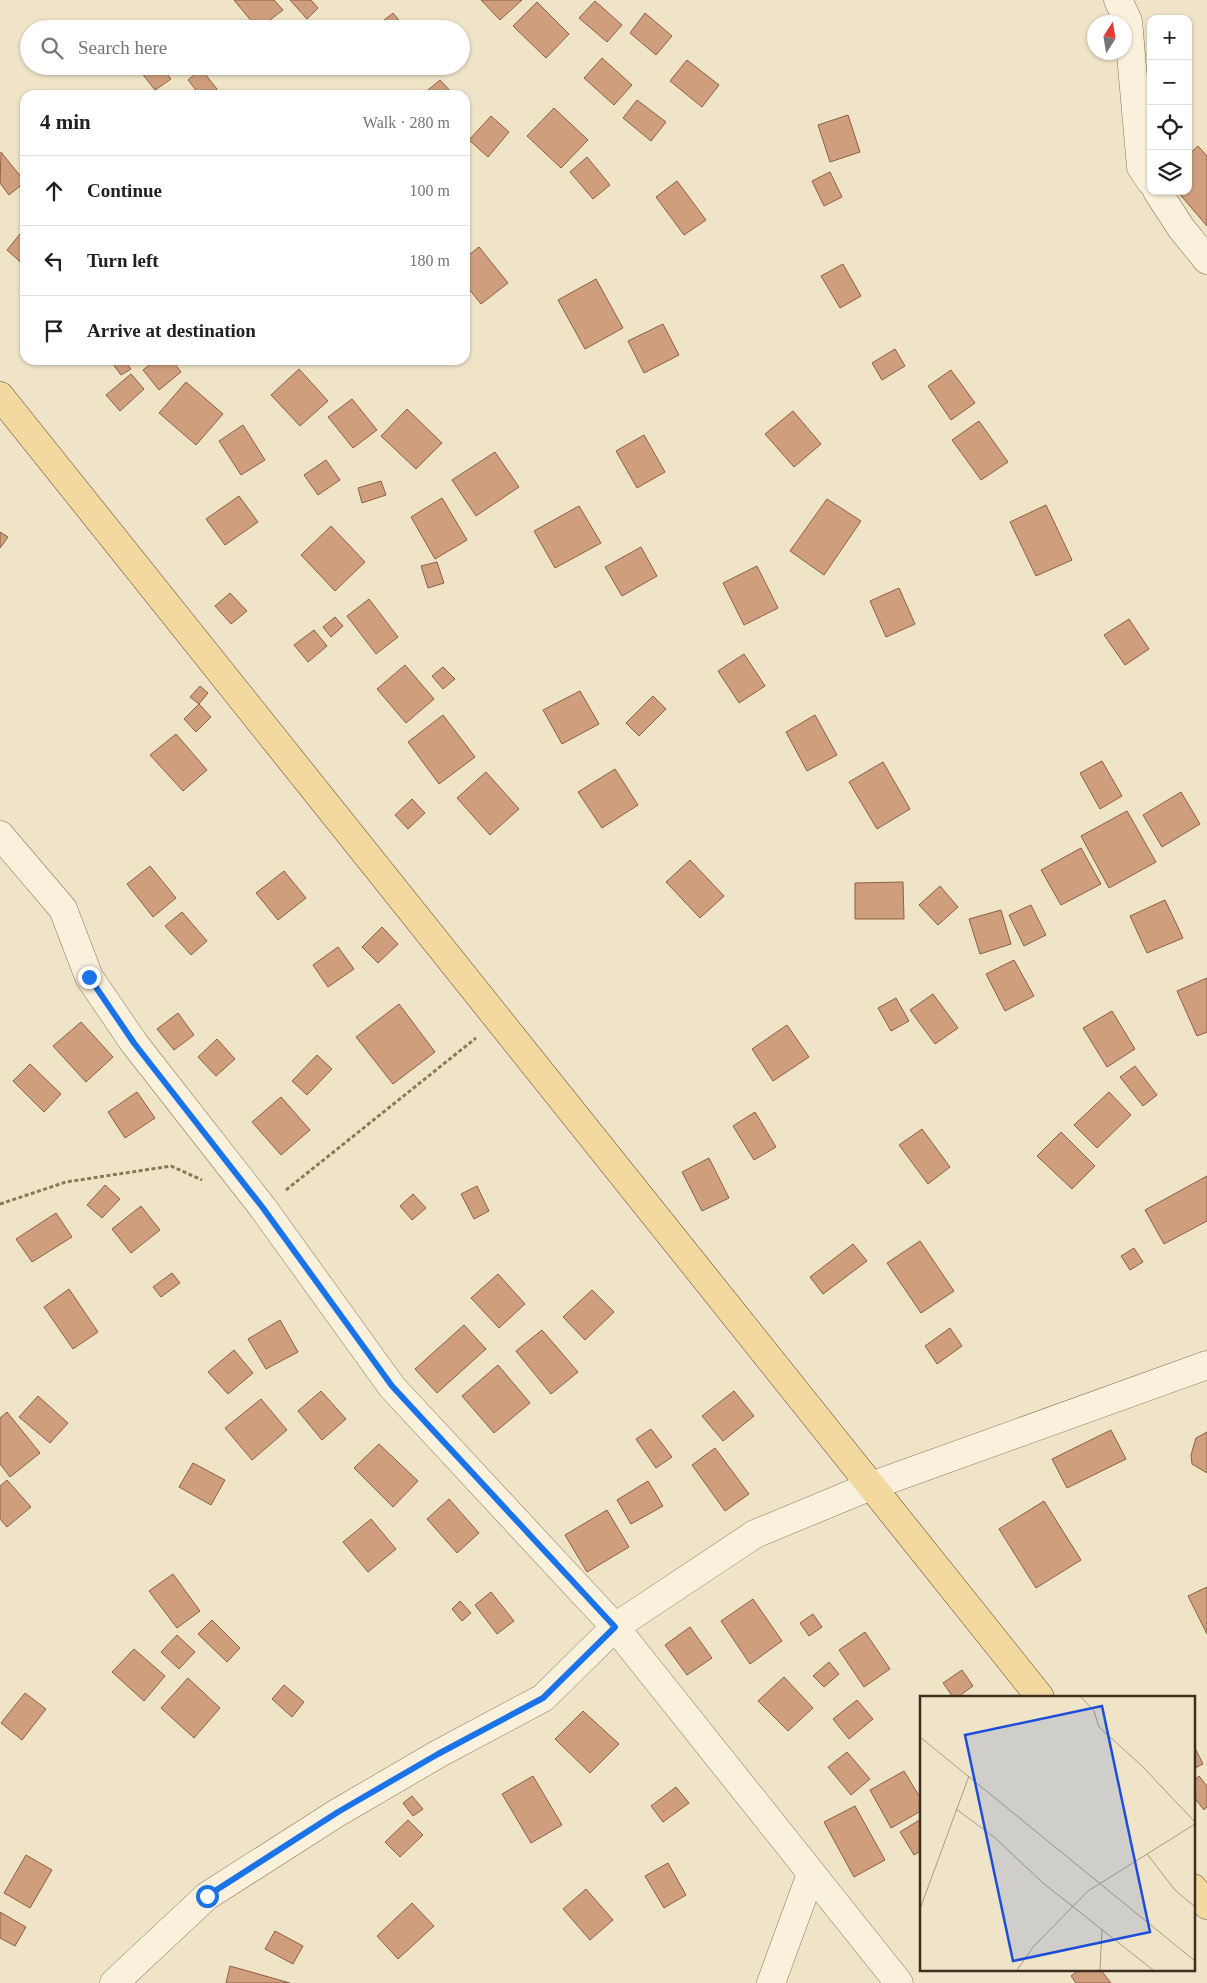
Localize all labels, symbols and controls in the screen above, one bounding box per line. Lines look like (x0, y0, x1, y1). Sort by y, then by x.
north arrow (1087, 15, 1132, 60)
map controls (1147, 15, 1192, 195)
button: + (1147, 15, 1192, 60)
search box (20, 20, 470, 75)
icon: search (38, 34, 66, 62)
text: Search here (78, 37, 167, 58)
button: − (1147, 60, 1192, 105)
button: locate (1147, 105, 1192, 150)
text: 4 min (40, 110, 91, 134)
text: Walk · 280 m (363, 114, 450, 131)
button: layers (1147, 150, 1192, 195)
icon: ahead (40, 177, 68, 205)
text: Continue (87, 180, 162, 201)
text: 100 m (410, 182, 450, 199)
icon: left (40, 247, 68, 275)
text: Turn left (87, 250, 159, 271)
text: 180 m (410, 252, 450, 269)
icon: arrive (40, 317, 68, 345)
text: Arrive at destination (87, 320, 256, 341)
route end (78, 966, 101, 989)
inset map (920, 1696, 1194, 1970)
route start (196, 1885, 219, 1908)

